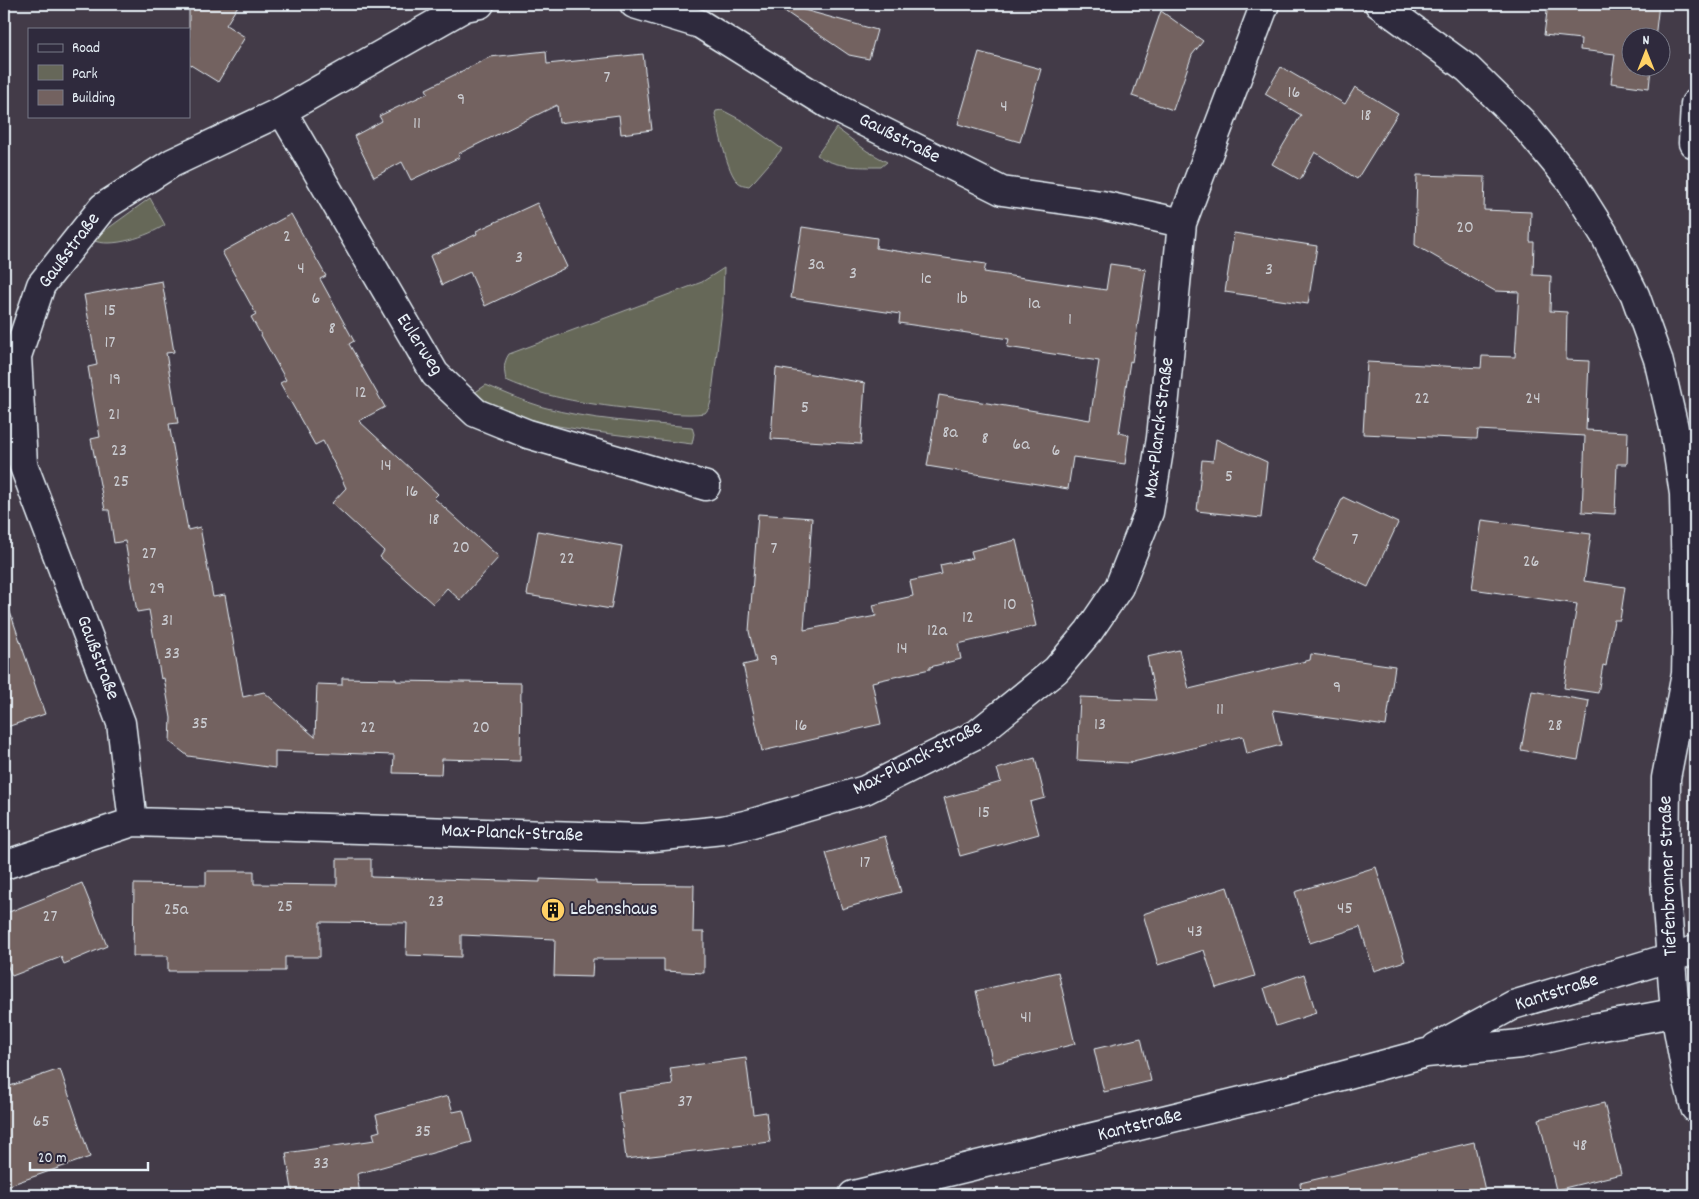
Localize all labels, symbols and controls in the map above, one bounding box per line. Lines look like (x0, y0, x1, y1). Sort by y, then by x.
legend (28, 28, 190, 118)
north arrow (1622, 28, 1672, 78)
text: N (1643, 31, 1650, 51)
text: Road (72, 38, 100, 60)
text: Park (72, 64, 98, 86)
house number: 7 (604, 66, 611, 91)
house number: 16 (1288, 81, 1300, 106)
text: Building (72, 88, 115, 110)
house number: 9 (457, 88, 465, 113)
house number: 4 (1000, 95, 1008, 120)
house number: 18 (1360, 104, 1372, 129)
street label: Gaußstraße (853, 106, 945, 172)
house number: 11 (413, 112, 421, 137)
street label: Gaußstraße (32, 207, 108, 295)
house number: 20 (1456, 216, 1474, 241)
house number: 2 (283, 225, 291, 250)
house number: 3 (515, 246, 523, 271)
house number: 3a (808, 253, 825, 278)
house number: 4 (297, 257, 305, 282)
house number: 3 (1265, 258, 1273, 283)
house number: 3 (849, 262, 857, 287)
house number: 1c (920, 267, 932, 292)
house number: 6 (312, 287, 320, 312)
house number: 1b (956, 287, 968, 312)
house number: 1a (1028, 292, 1041, 317)
house number: 15 (104, 299, 116, 324)
street label: Eulerweg (388, 308, 450, 382)
house number: 1 (1068, 308, 1072, 333)
house number: 8 (328, 317, 336, 342)
house number: 17 (105, 331, 116, 356)
street label: Max-Planck-Straße (1137, 356, 1183, 500)
house number: 19 (109, 368, 121, 393)
house number: 12 (355, 381, 367, 406)
house number: 22 (1414, 387, 1430, 412)
house number: 24 (1525, 387, 1541, 412)
house number: 5 (801, 396, 809, 421)
house number: 21 (108, 403, 120, 428)
house number: 8a (942, 421, 958, 446)
house number: 8 (981, 427, 989, 452)
house number: 6a (1012, 433, 1030, 458)
house number: 23 (111, 439, 127, 464)
house number: 6 (1052, 439, 1060, 464)
house number: 14 (380, 454, 392, 479)
house number: 5 (1225, 465, 1233, 490)
house number: 25 (113, 470, 129, 495)
house number: 16 (406, 480, 418, 505)
house number: 18 (428, 508, 440, 533)
house number: 7 (1352, 528, 1359, 553)
house number: 20 (452, 536, 470, 561)
house number: 7 (771, 537, 778, 562)
house number: 27 (142, 542, 156, 567)
house number: 22 (559, 547, 575, 572)
house number: 26 (1523, 550, 1539, 575)
house number: 29 (149, 577, 165, 602)
house number: 10 (1003, 593, 1017, 618)
house number: 12 (962, 606, 974, 631)
house number: 31 (161, 609, 173, 634)
street label: Gaußstraße (68, 612, 126, 705)
house number: 12a (927, 619, 948, 644)
house number: 14 (896, 637, 908, 662)
house number: 33 (164, 642, 180, 667)
house number: 9 (770, 649, 778, 674)
house number: 9 (1333, 676, 1341, 701)
house number: 11 (1216, 698, 1224, 723)
house number: 35 (192, 712, 208, 737)
house number: 13 (1094, 713, 1106, 738)
house number: 16 (795, 714, 807, 739)
street label: Max-Planck-Straße (848, 714, 988, 804)
house number: 28 (1547, 714, 1563, 739)
house number: 22 (360, 716, 376, 741)
house number: 20 (472, 716, 490, 741)
street label: Tiefenbronner Straße (1652, 795, 1686, 957)
house number: 15 (978, 801, 990, 826)
street label: Max-Planck-Straße (440, 818, 584, 850)
house number: 17 (860, 851, 871, 876)
house number: 23 (428, 890, 444, 915)
house number: 25 (277, 895, 293, 920)
place label: Lebenshaus (570, 896, 658, 924)
building icon: Lebenshaus (540, 897, 566, 923)
house number: 45 (1337, 897, 1353, 922)
house number: 25a (164, 898, 189, 923)
house number: 27 (43, 905, 57, 930)
house number: 43 (1187, 920, 1203, 945)
street label: Kantstraße (1512, 966, 1602, 1020)
house number: 41 (1020, 1006, 1032, 1031)
house number: 37 (678, 1090, 693, 1115)
street label: Kantstraße (1095, 1102, 1185, 1150)
house number: 65 (32, 1110, 50, 1135)
house number: 35 (415, 1120, 431, 1145)
house number: 48 (1573, 1134, 1587, 1159)
scale bar (30, 1139, 148, 1171)
text: 20 m (38, 1148, 66, 1170)
house number: 33 (313, 1152, 329, 1177)

